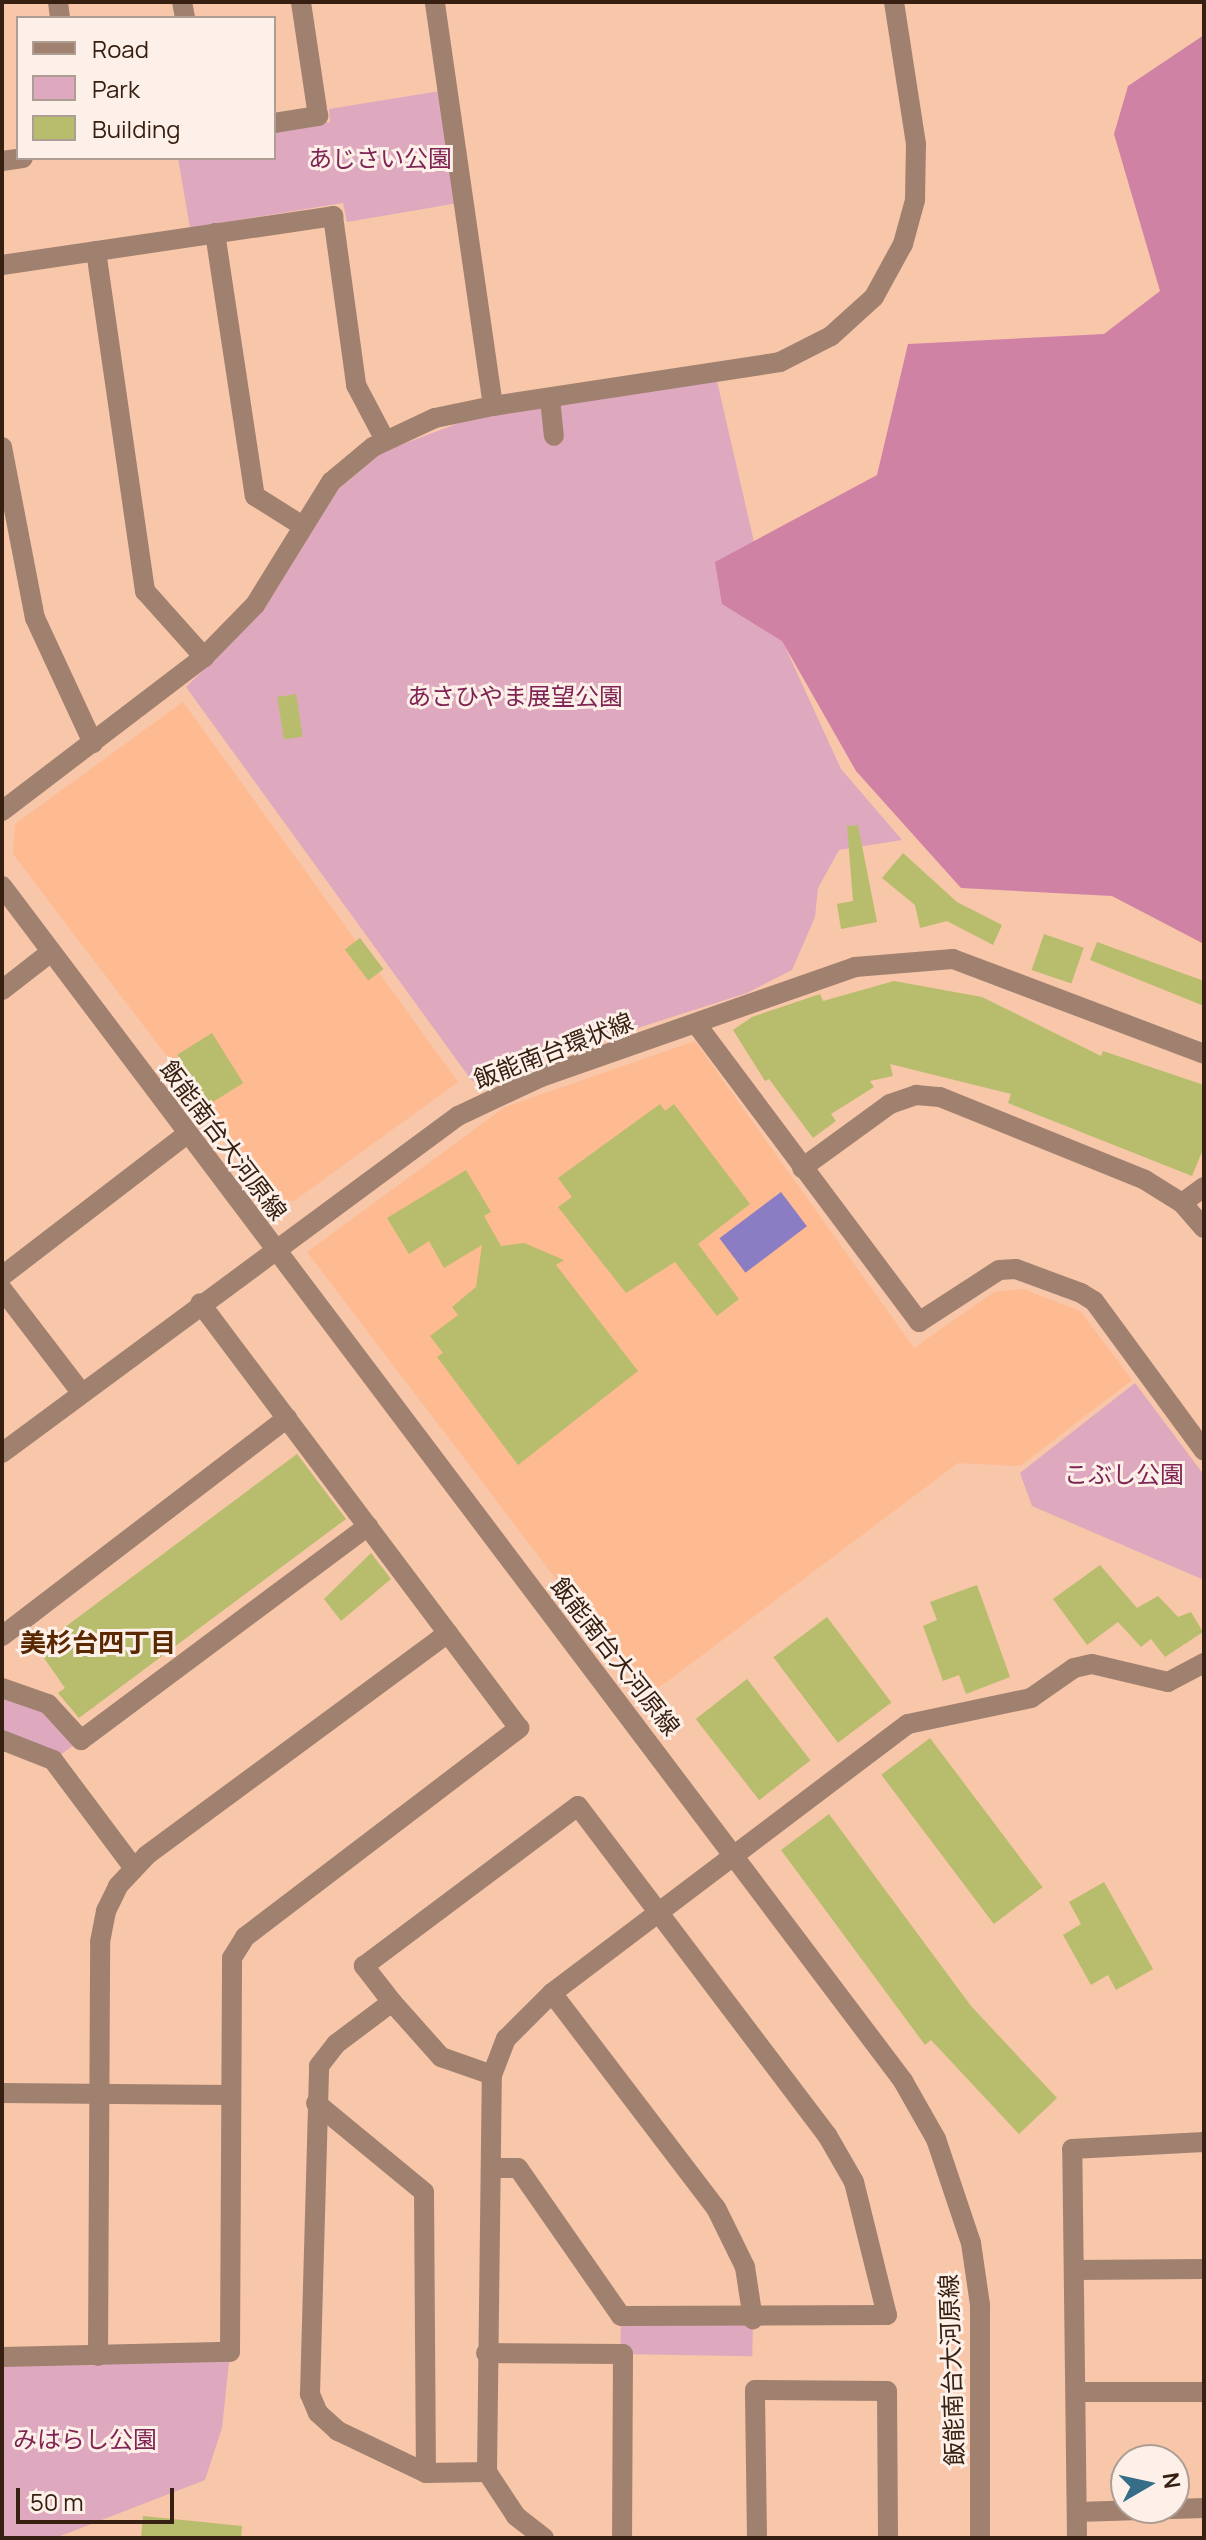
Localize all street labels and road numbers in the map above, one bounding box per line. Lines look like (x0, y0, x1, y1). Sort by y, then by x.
street label: 飯能南台環状線 (469, 1006, 637, 1094)
street label: 飯能南台大河原線 (155, 1055, 293, 1225)
street label: 飯能南台大河原線 (546, 1571, 686, 1741)
street label: 飯能南台大河原線 (933, 2274, 969, 2466)

